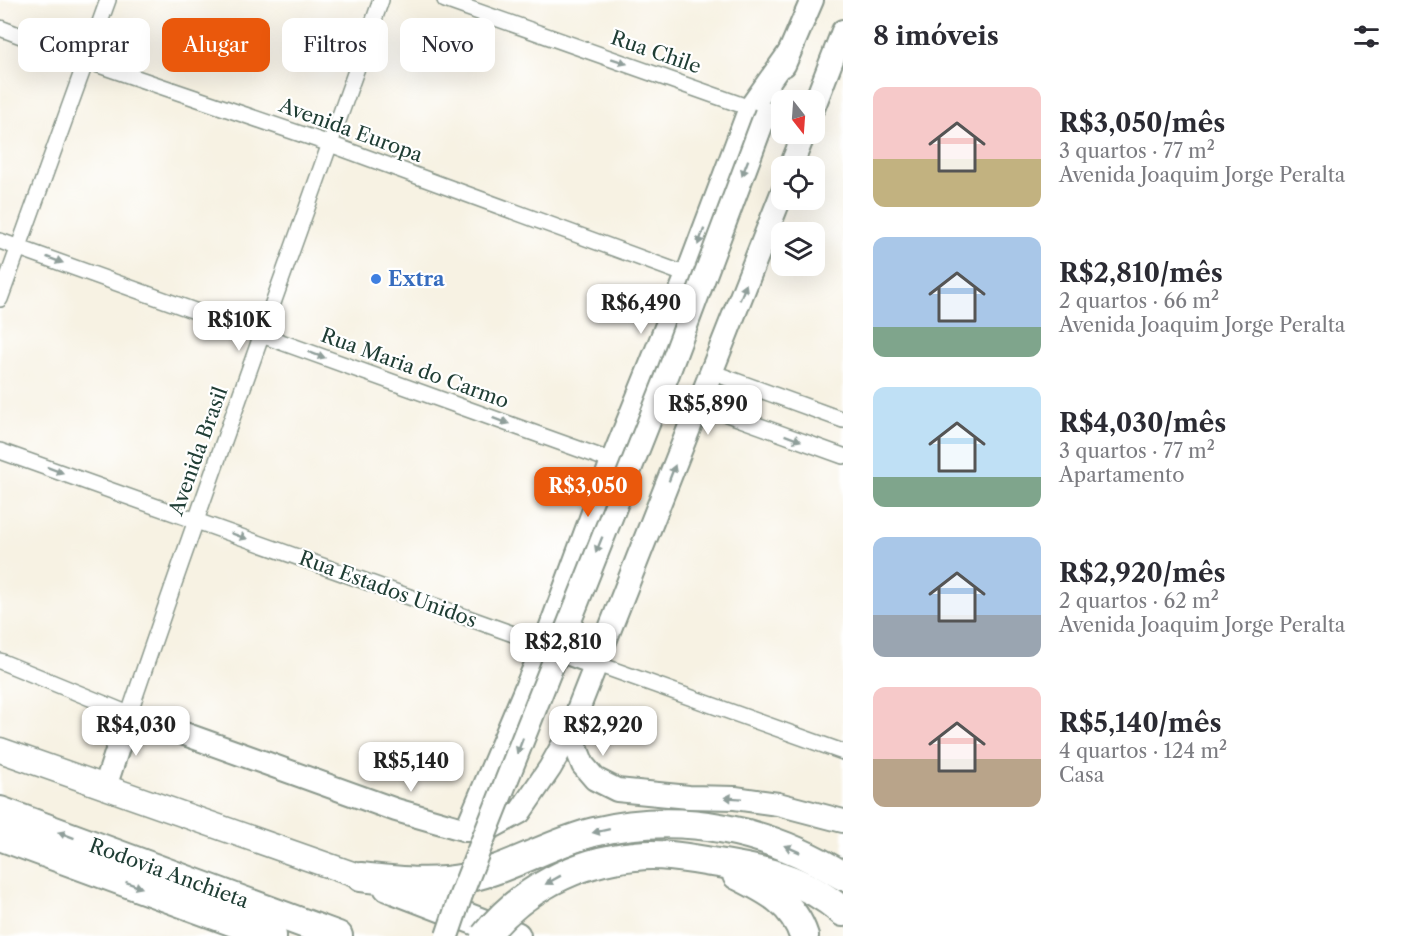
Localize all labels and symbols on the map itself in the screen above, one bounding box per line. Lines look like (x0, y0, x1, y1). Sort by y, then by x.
street label: Rua Chile (608, 25, 704, 79)
one-way arrow (610, 57, 628, 67)
north arrow (771, 90, 825, 144)
street label: Avenida Europa (275, 93, 426, 167)
one-way arrow (740, 159, 750, 177)
one-way arrow (696, 228, 706, 246)
one-way arrow (46, 256, 64, 266)
place label: Extra (388, 267, 445, 291)
marker: Extra (369, 272, 383, 286)
one-way arrow (739, 282, 749, 300)
pin: R$6,490 (586, 284, 696, 335)
pin: R$10K (197, 301, 281, 352)
street label: Rua Maria do Carmo (318, 323, 512, 413)
one-way arrow (308, 351, 326, 361)
street label: Avenida Brasil (163, 383, 232, 519)
pin: R$5,890 (653, 385, 763, 436)
one-way arrow (492, 417, 510, 427)
one-way arrow (784, 434, 802, 444)
one-way arrow (668, 464, 677, 482)
one-way arrow (46, 466, 64, 476)
pin: R$3,050 (533, 467, 643, 518)
one-way arrow (230, 532, 248, 542)
one-way arrow (594, 537, 604, 555)
street label: Rua Estados Unidos (296, 546, 480, 632)
pin: R$2,810 (508, 623, 618, 674)
pin: R$4,030 (81, 706, 191, 757)
pin: R$2,920 (548, 706, 658, 757)
one-way arrow (515, 738, 525, 756)
pin: R$5,140 (356, 742, 466, 793)
one-way arrow (724, 793, 743, 803)
one-way arrow (591, 827, 610, 836)
one-way arrow (57, 830, 75, 840)
street label: Rodovia Anchieta (86, 833, 252, 913)
one-way arrow (783, 844, 800, 853)
one-way arrow (545, 875, 562, 885)
one-way arrow (125, 881, 143, 891)

